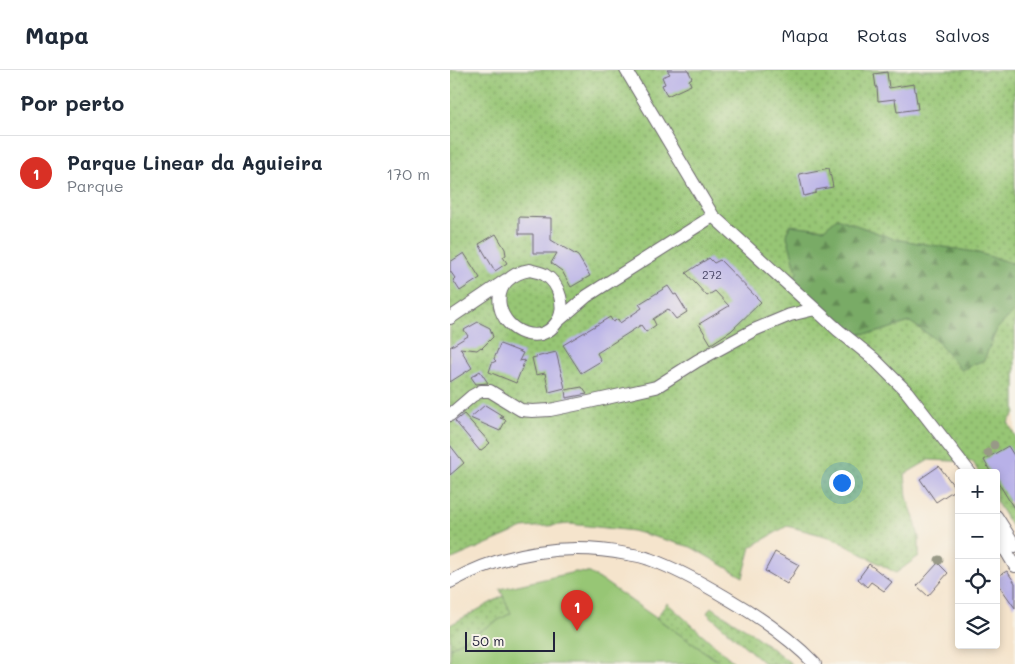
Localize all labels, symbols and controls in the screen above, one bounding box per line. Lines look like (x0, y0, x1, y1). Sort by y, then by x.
text: Mapa (25, 19, 89, 50)
text: Mapa (781, 23, 829, 47)
text: Rotas (857, 23, 907, 47)
text: Salvos (935, 23, 990, 47)
text: Por perto (20, 89, 124, 116)
text: Parque Linear da Aguieira (67, 150, 323, 175)
text: 1 (32, 163, 40, 184)
text: 170 m (386, 163, 430, 184)
text: Parque (67, 175, 124, 196)
house number: 272 (702, 266, 722, 282)
map controls (955, 469, 1000, 649)
button: + (955, 469, 1000, 514)
your location (829, 470, 855, 496)
button: − (955, 514, 1000, 559)
button: locate (955, 559, 1000, 604)
pin: 1 (561, 590, 593, 631)
button: layers (955, 604, 1000, 649)
scale bar (465, 629, 555, 652)
text: 50 m (472, 631, 504, 650)

